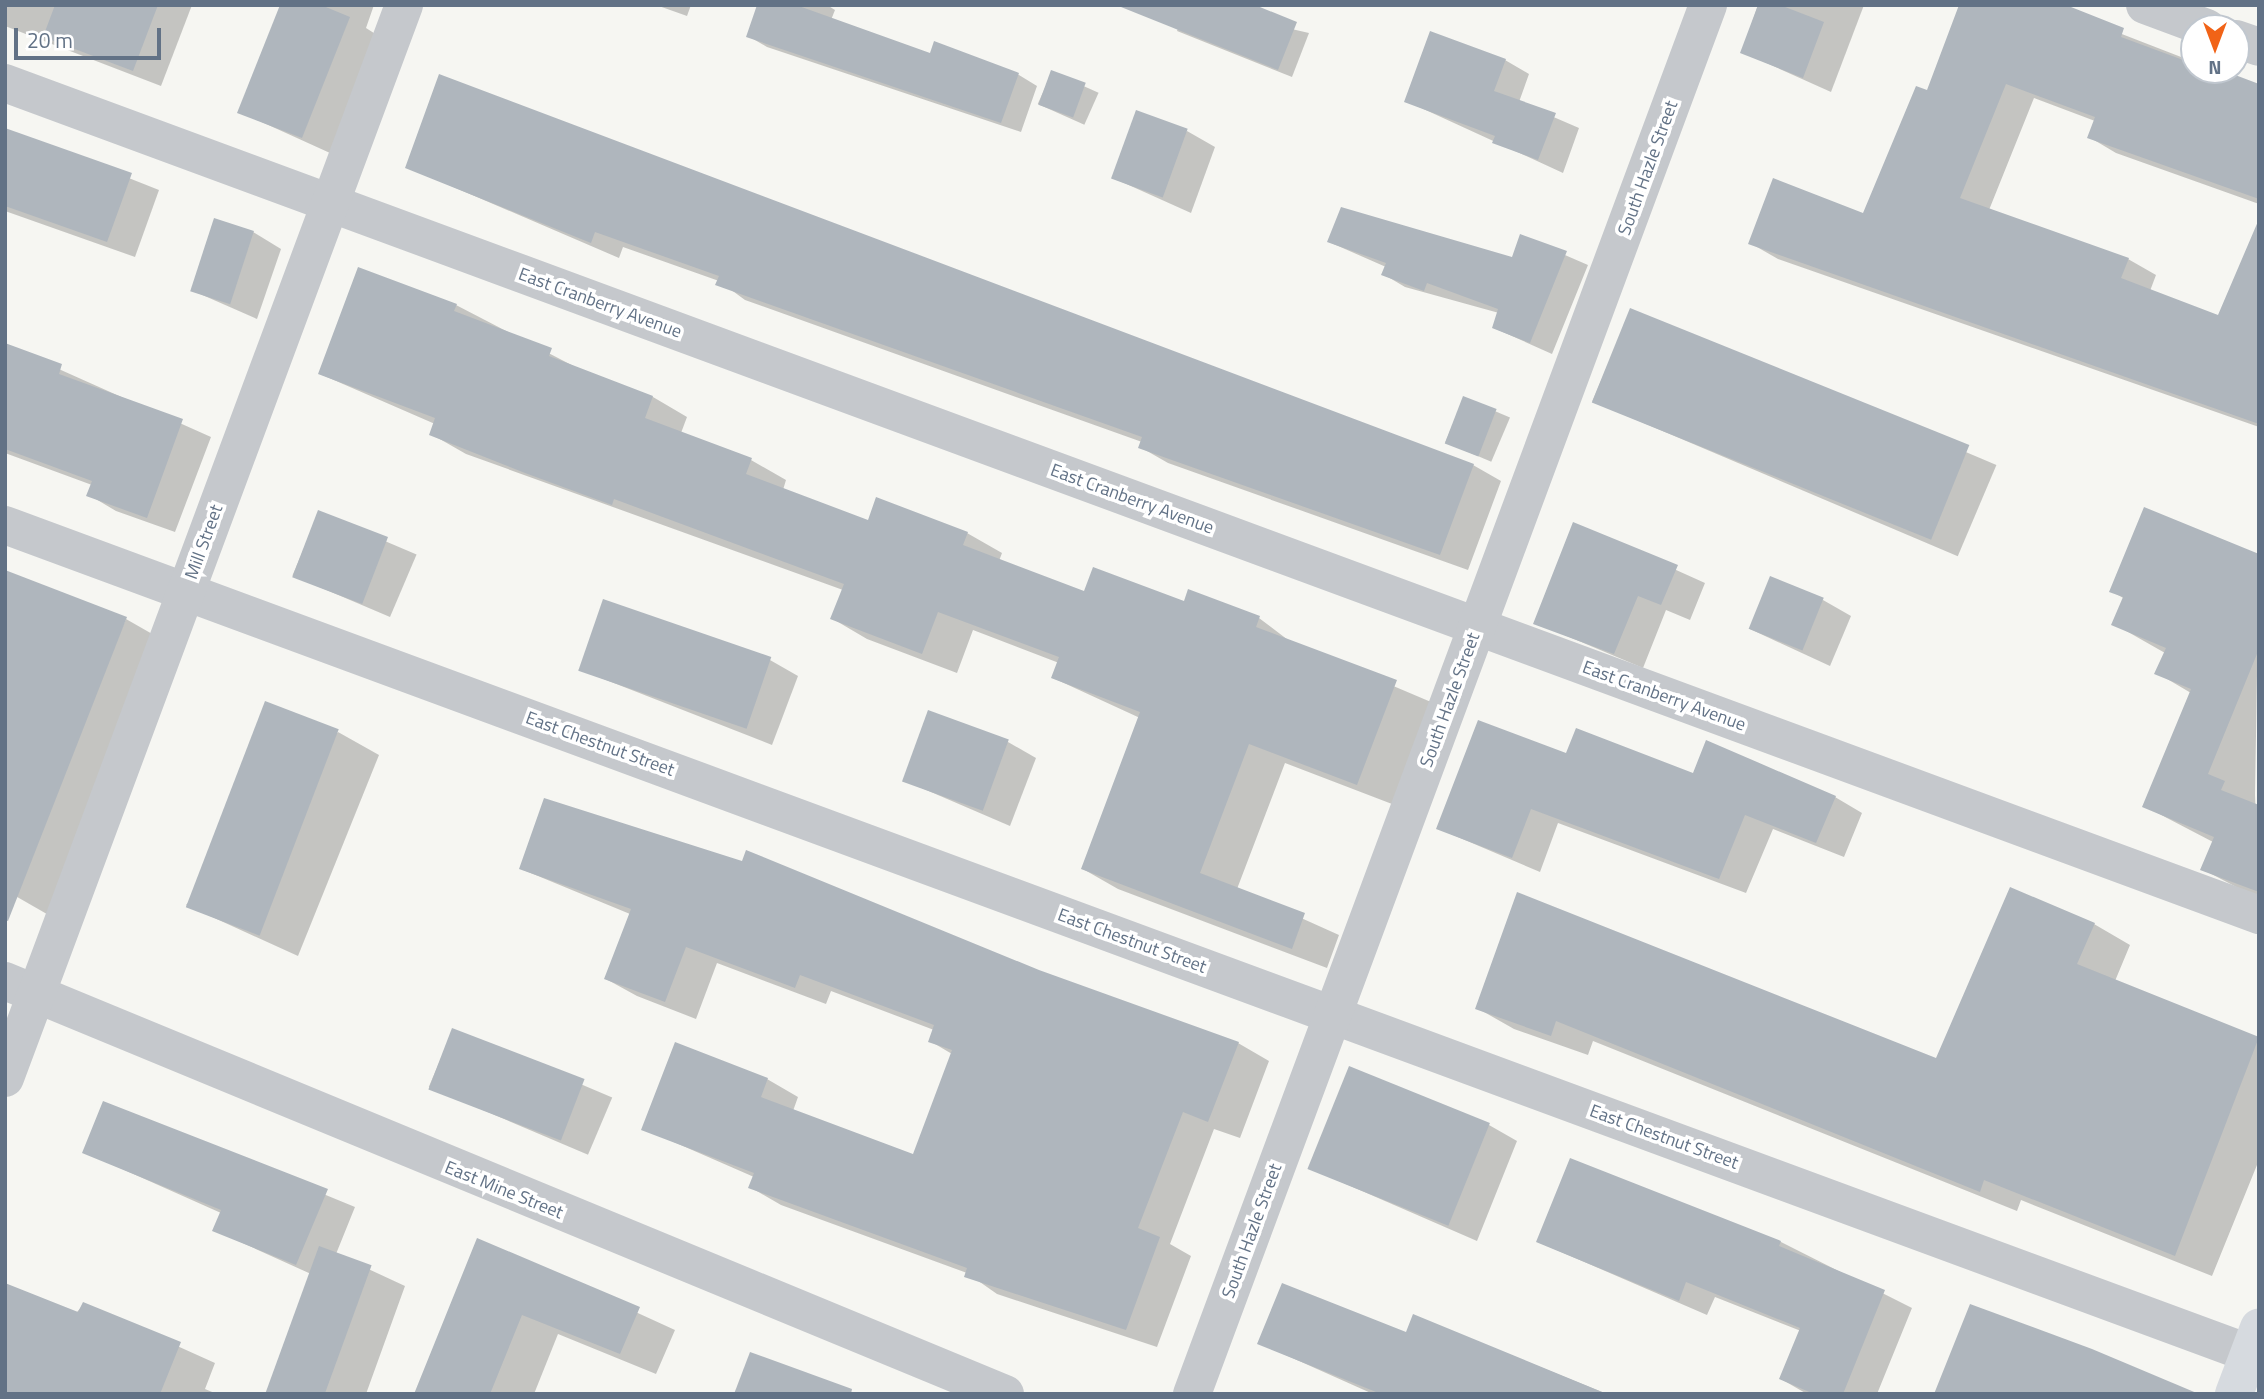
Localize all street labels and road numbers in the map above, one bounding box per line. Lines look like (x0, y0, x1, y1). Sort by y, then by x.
street label: South Hazle Street (1614, 98, 1682, 238)
street label: East Cranberry Avenue (515, 263, 685, 343)
street label: East Cranberry Avenue (1047, 459, 1217, 539)
street label: Mill Street (181, 502, 227, 582)
street label: South Hazle Street (1416, 630, 1484, 770)
street label: East Cranberry Avenue (1579, 656, 1749, 736)
street label: East Chestnut Street (523, 707, 677, 781)
street label: East Chestnut Street (1055, 904, 1209, 978)
street label: East Chestnut Street (1587, 1100, 1741, 1174)
street label: East Mine Street (442, 1156, 566, 1224)
street label: South Hazle Street (1218, 1161, 1286, 1301)

